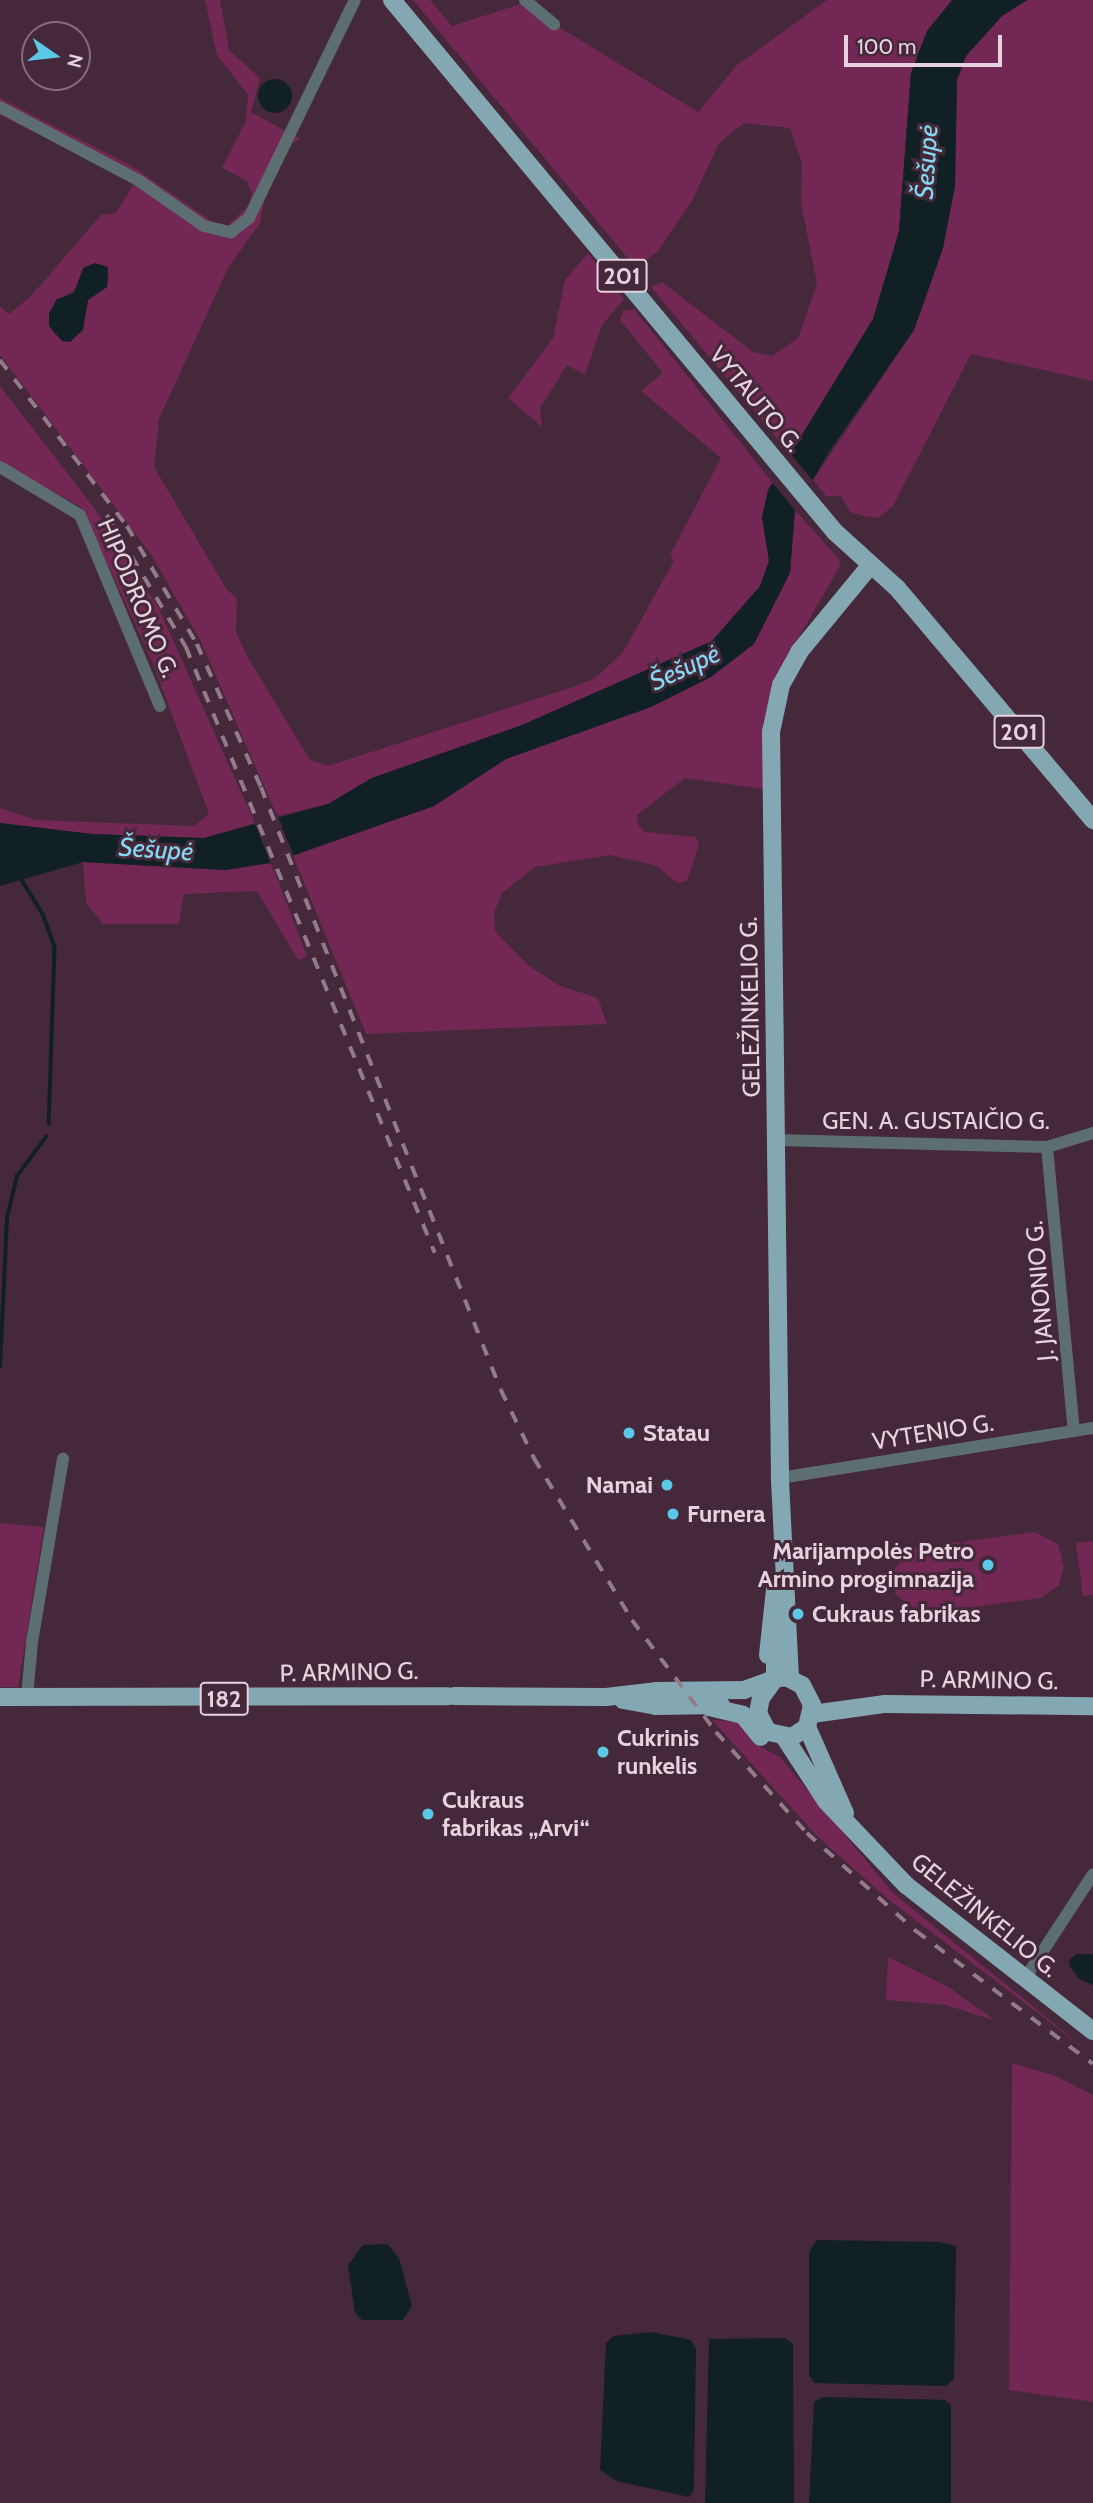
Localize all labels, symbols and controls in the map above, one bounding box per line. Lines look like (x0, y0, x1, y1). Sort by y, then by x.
north arrow (21, 21, 91, 91)
scale bar (848, 21, 1006, 65)
text: 100 m (857, 34, 916, 59)
text: N (62, 51, 88, 70)
water label: Šešupė (909, 124, 945, 200)
road number: 201 (596, 256, 648, 296)
street label: VYTAUTO G. (704, 340, 808, 458)
street label: HIPODROMO G. (92, 514, 184, 682)
water label: Šešupė (645, 638, 725, 698)
road number: 201 (993, 712, 1045, 752)
water label: Šešupė (118, 832, 194, 868)
street label: GELEŽINKELIO G. (734, 916, 766, 1098)
street label: GEN. A. GUSTAIČIO G. (822, 1107, 1050, 1135)
street label: J. JANONIO G. (1020, 1220, 1060, 1362)
street label: VYTENIO G. (870, 1408, 996, 1456)
place label: Statau (643, 1419, 710, 1447)
marker: Statau (621, 1425, 637, 1441)
place label: Namai (586, 1471, 653, 1499)
marker: Namai (659, 1477, 675, 1493)
place label: Furnera (687, 1500, 765, 1528)
marker: Furnera (665, 1506, 681, 1522)
place label: Marijampolės Petro Armino progimnazija (758, 1537, 974, 1593)
marker: Marijampolės Petro Armino progimnazija (980, 1557, 996, 1573)
place label: Cukraus fabrikas (812, 1600, 981, 1628)
marker: Cukraus fabrikas (790, 1606, 806, 1622)
street label: P. ARMINO G. (279, 1656, 419, 1688)
street label: P. ARMINO G. (919, 1664, 1059, 1696)
road number: 182 (200, 1680, 248, 1718)
place label: Cukrinis runkelis (617, 1724, 699, 1780)
marker: Cukrinis runkelis (595, 1744, 611, 1760)
place label: Cukraus fabrikas „Arvi“ (442, 1786, 590, 1842)
marker: Cukraus fabrikas „Arvi“ (420, 1806, 436, 1822)
street label: GELEŽINKELIO G. (906, 1847, 1064, 1983)

